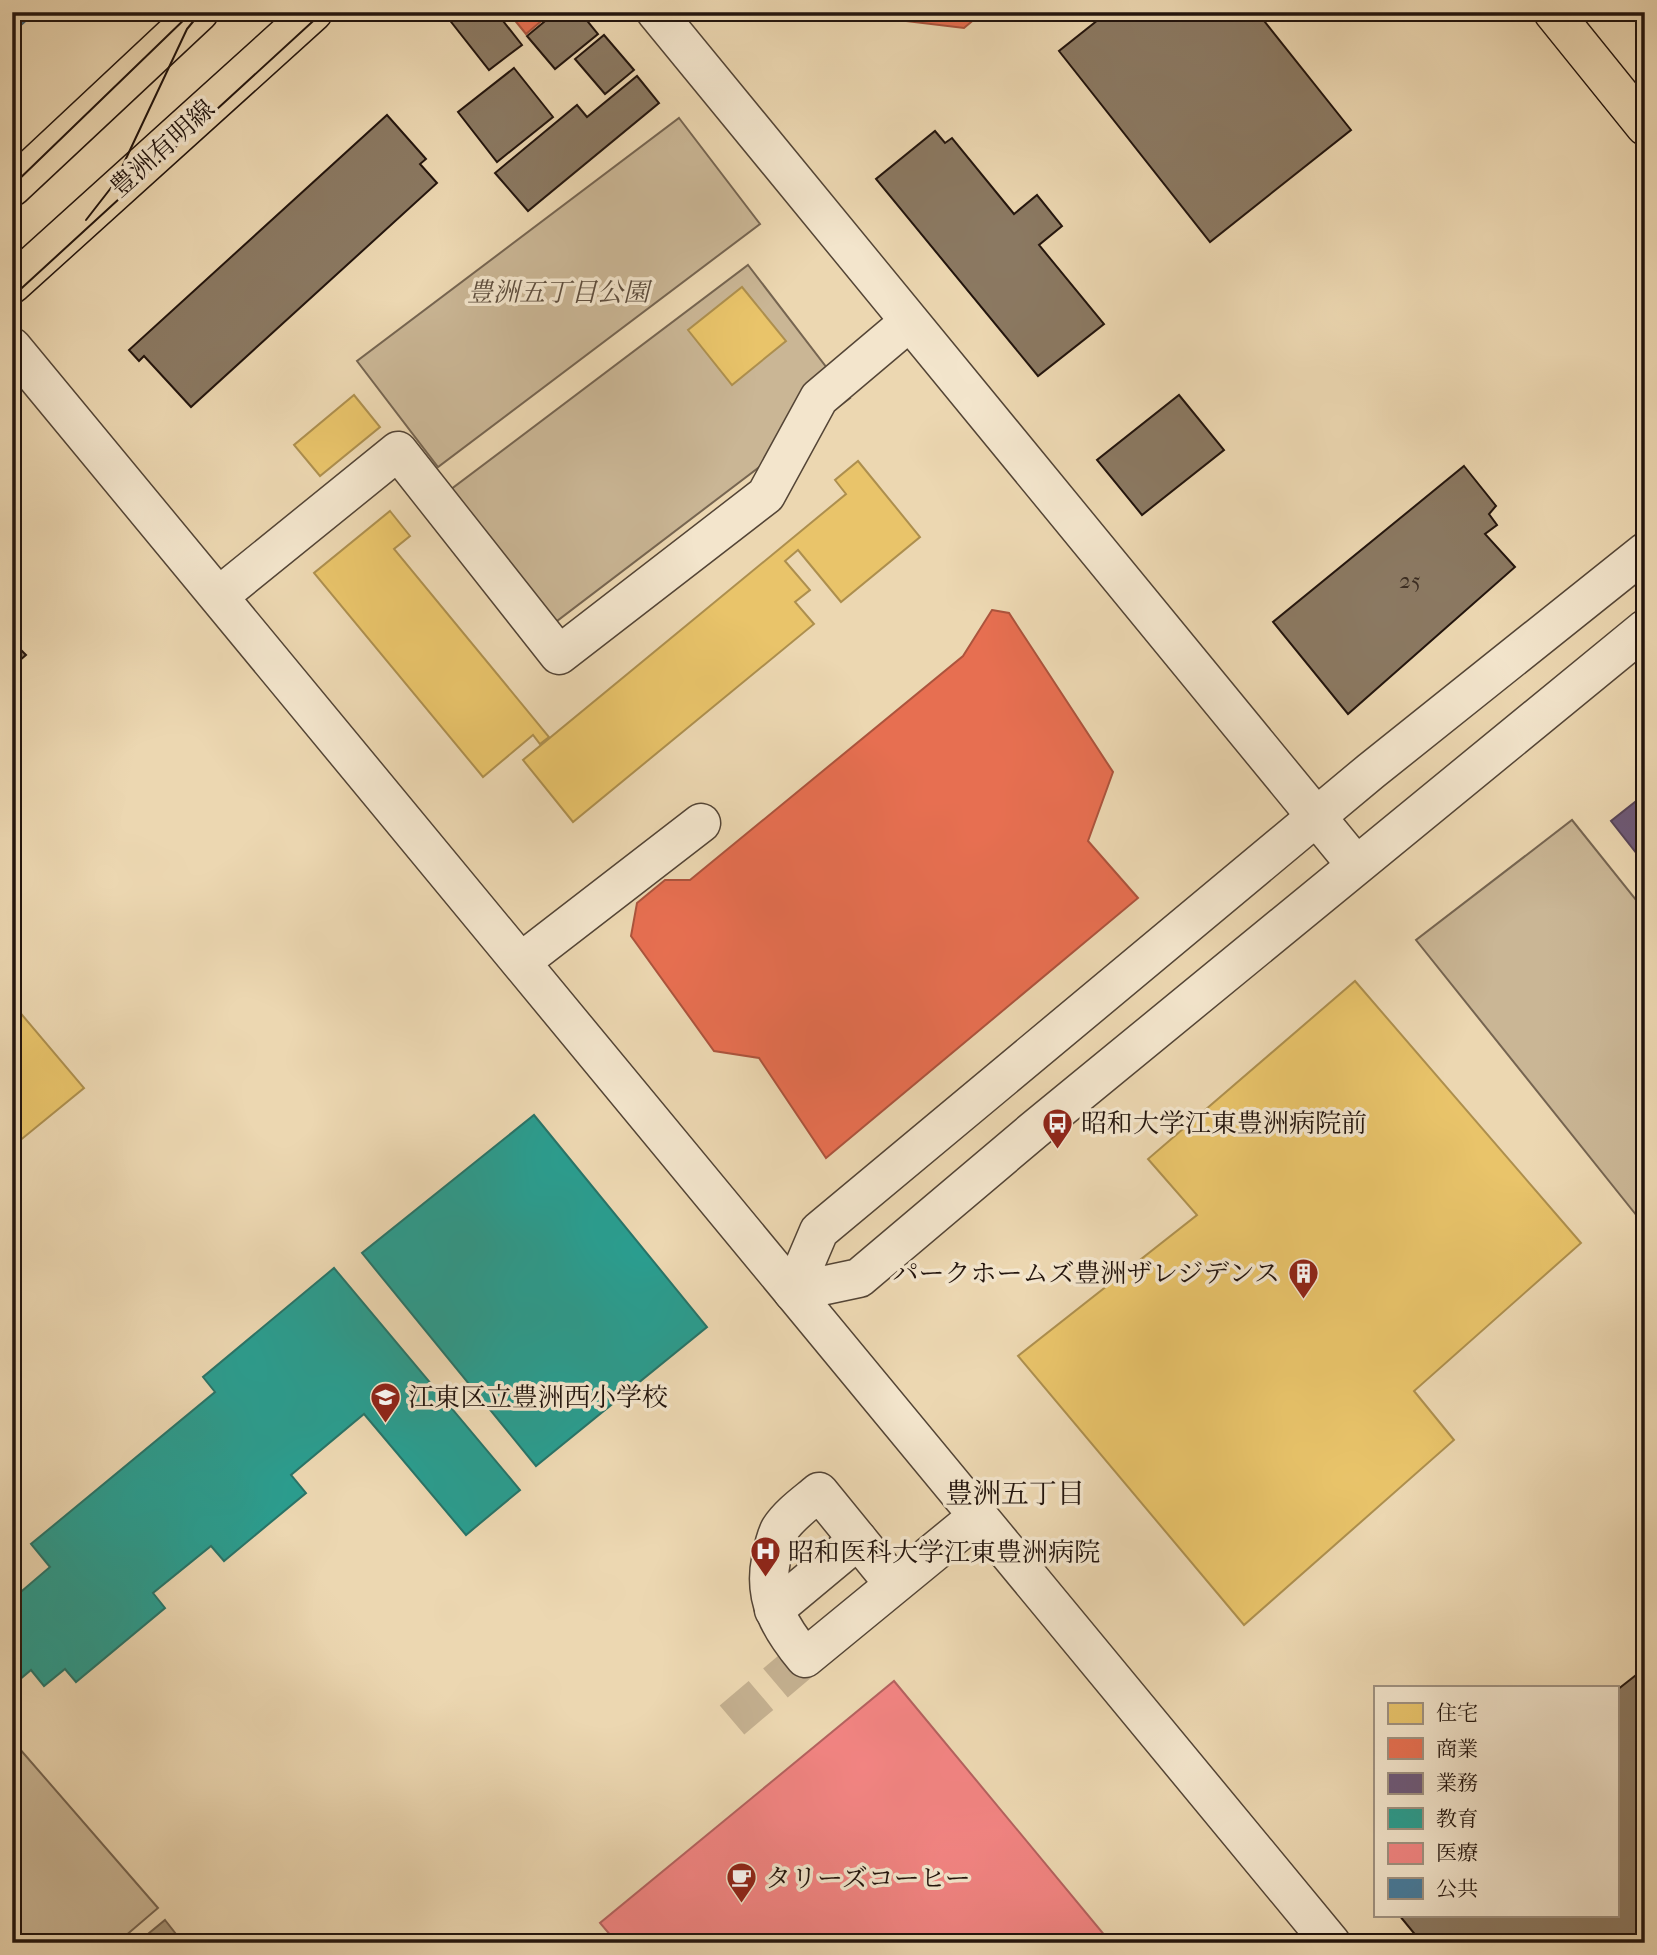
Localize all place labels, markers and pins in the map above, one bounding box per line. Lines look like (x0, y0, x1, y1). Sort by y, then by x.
bus stop icon: 昭和大学江東豊洲病院前 (1041, 1106, 1075, 1150)
place label: 昭和大学江東豊洲病院前 (1081, 1108, 1367, 1139)
building icon: パークホームズ豊洲ザレジデンス (1286, 1256, 1320, 1300)
place label: パークホームズ豊洲ザレジデンス (892, 1258, 1280, 1289)
school or university icon: 江東区立豊洲西小学校 (368, 1380, 402, 1424)
place label: 江東区立豊洲西小学校 (408, 1382, 668, 1413)
hospital icon: 昭和医科大学江東豊洲病院 (748, 1535, 782, 1579)
place label: 昭和医科大学江東豊洲病院 (788, 1537, 1100, 1568)
cafe icon: タリーズコーヒー (725, 1861, 759, 1905)
place label: タリーズコーヒー (765, 1863, 971, 1894)

